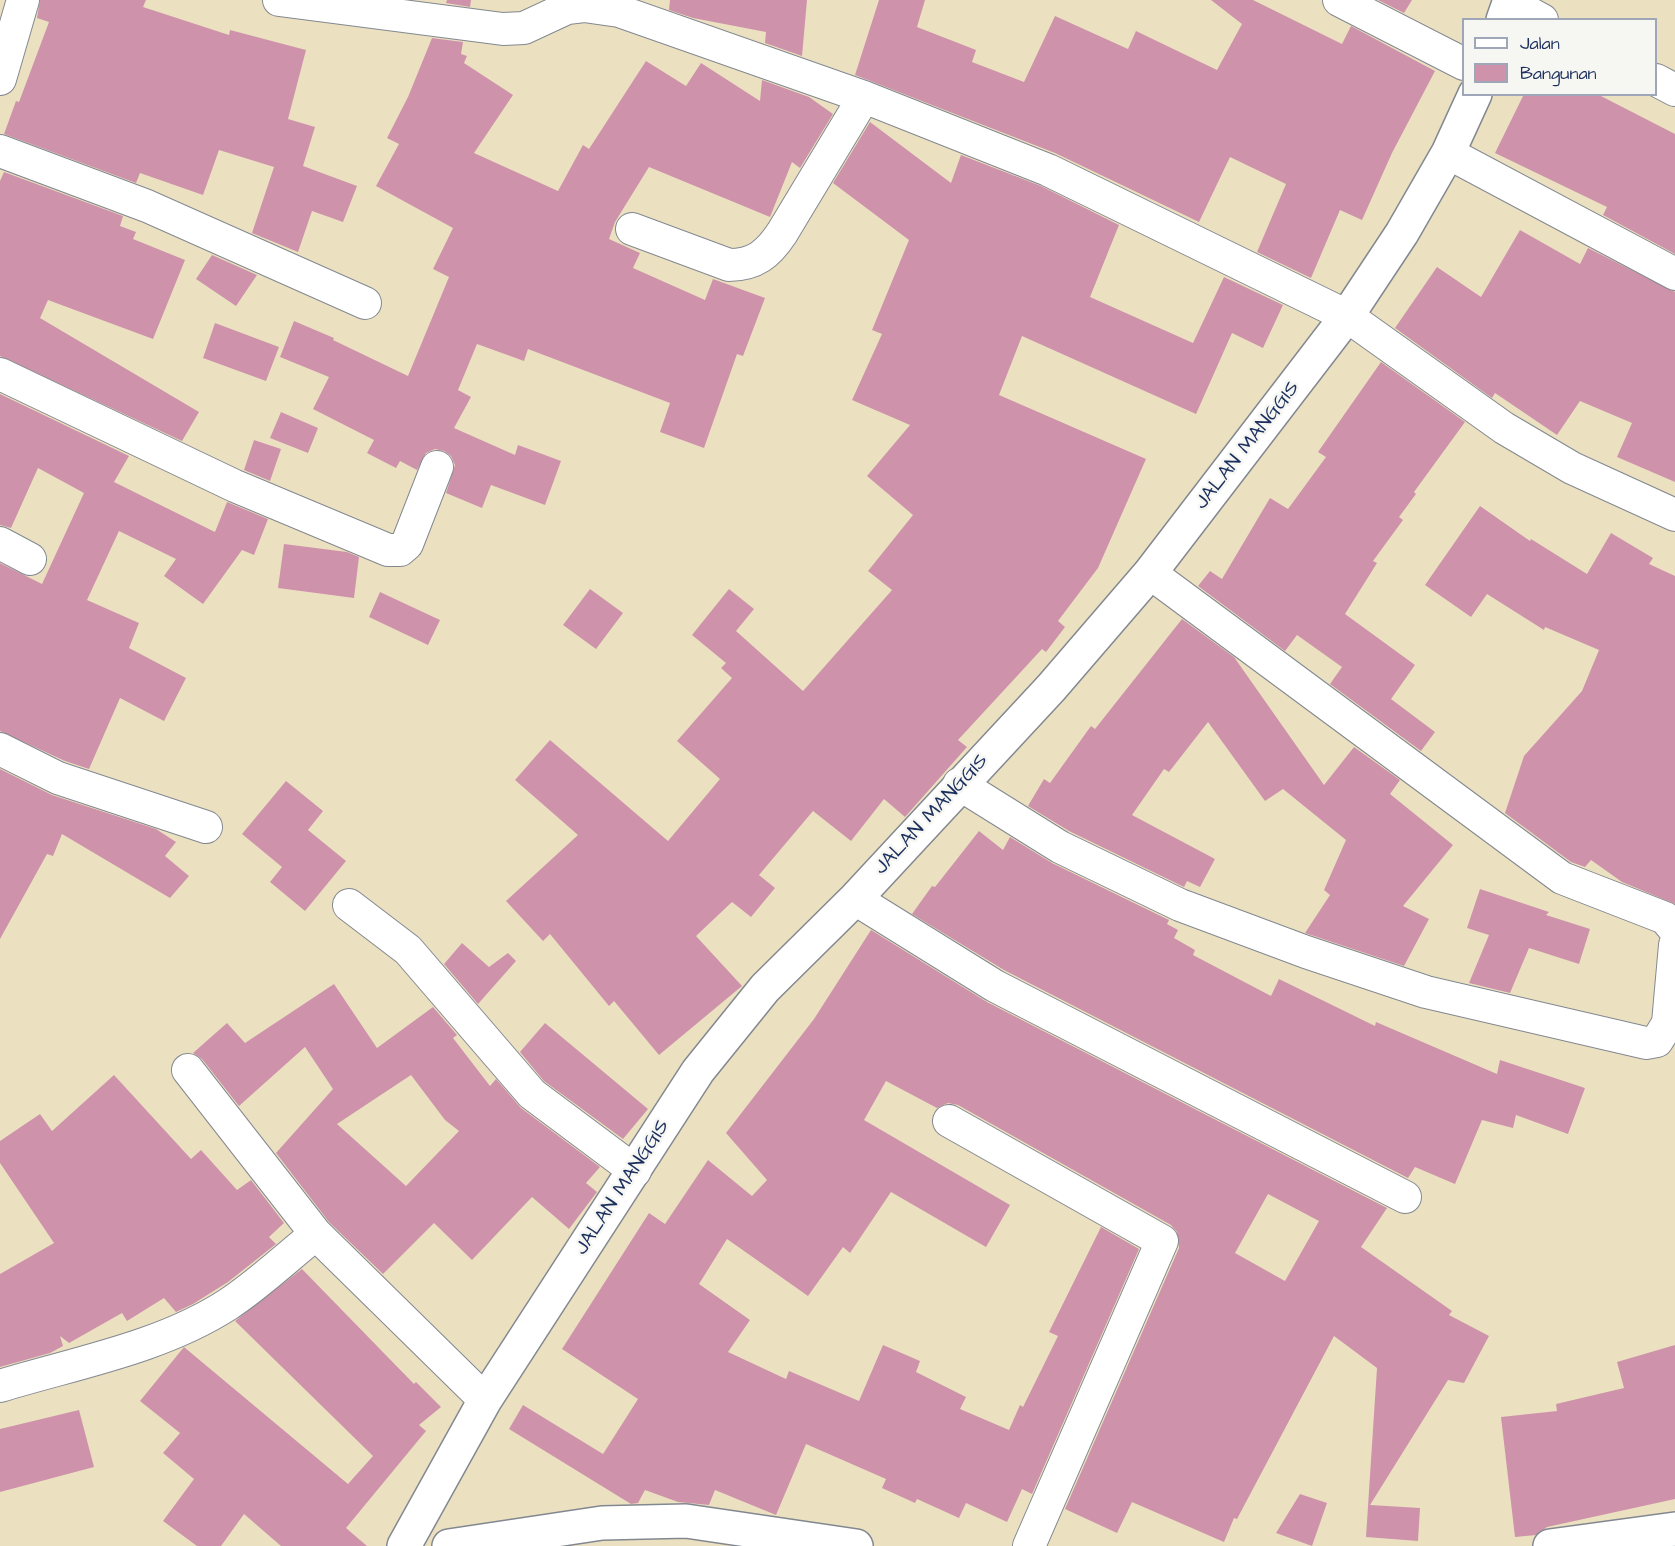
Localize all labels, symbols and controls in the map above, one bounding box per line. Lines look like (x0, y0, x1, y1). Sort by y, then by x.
legend (1462, 18, 1657, 96)
text: Jalan (1520, 31, 1560, 56)
text: Bangunan (1520, 61, 1597, 86)
street label: JALAN MANGGIS (1190, 377, 1306, 515)
street label: JALAN MANGGIS (870, 750, 994, 880)
street label: JALAN MANGGIS (570, 1116, 676, 1260)

